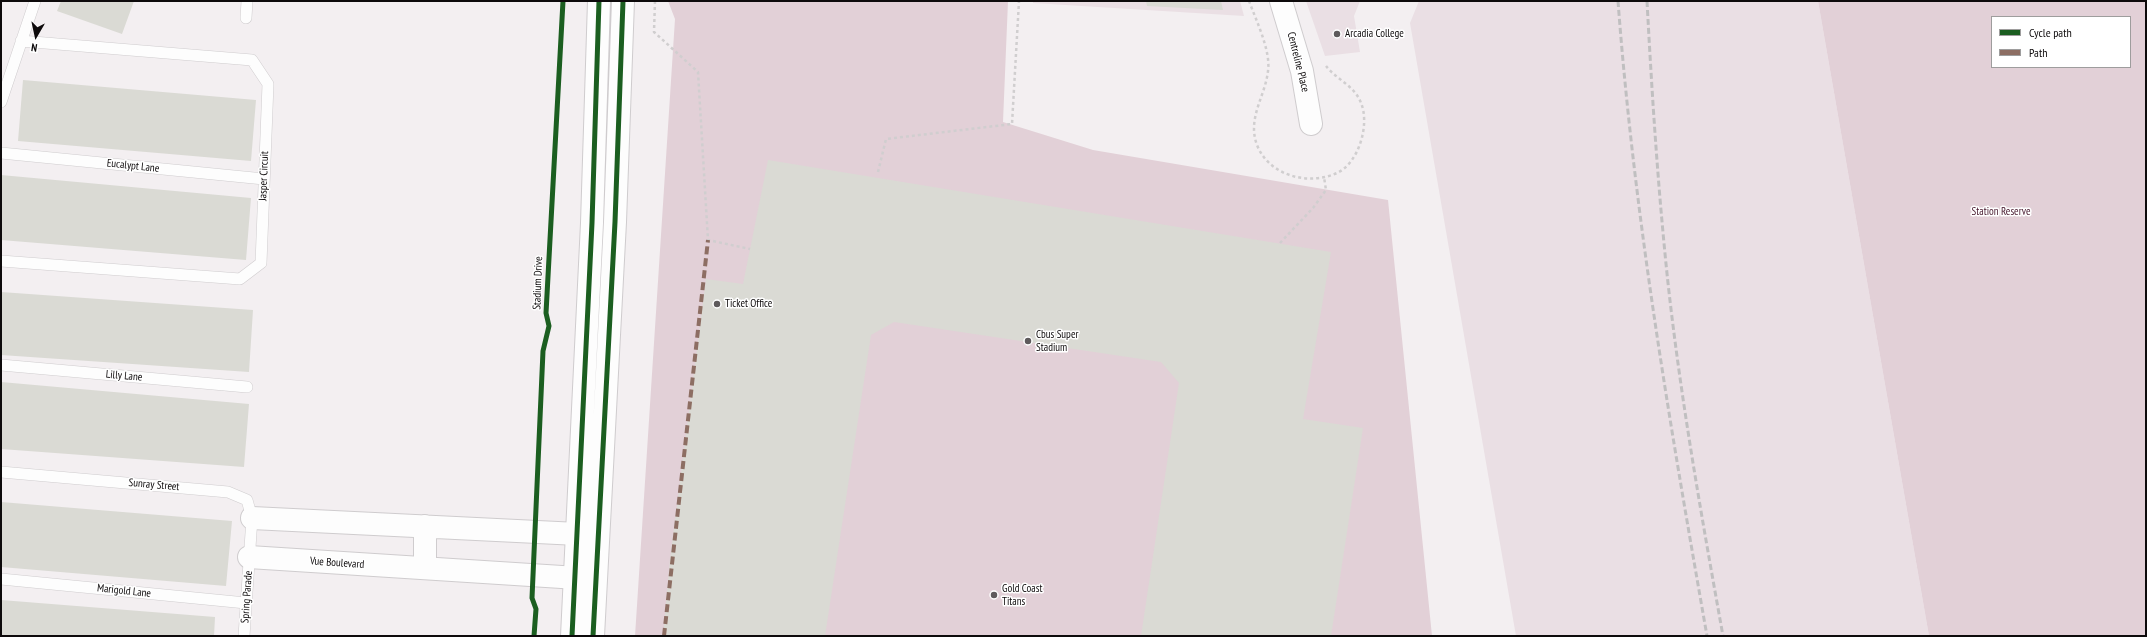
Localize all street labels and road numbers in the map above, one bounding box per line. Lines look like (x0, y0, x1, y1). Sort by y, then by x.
street label: Centreline Place (1284, 31, 1312, 93)
street label: Jasper Circuit (257, 151, 271, 201)
street label: Eucalypt Lane (106, 157, 160, 175)
street label: Stadium Drive (530, 256, 546, 310)
street label: Lilly Lane (105, 368, 143, 384)
street label: Sunray Street (128, 476, 180, 494)
street label: Vue Boulevard (309, 555, 365, 571)
street label: Spring Parade (239, 570, 255, 624)
street label: Marigold Lane (96, 582, 152, 600)

